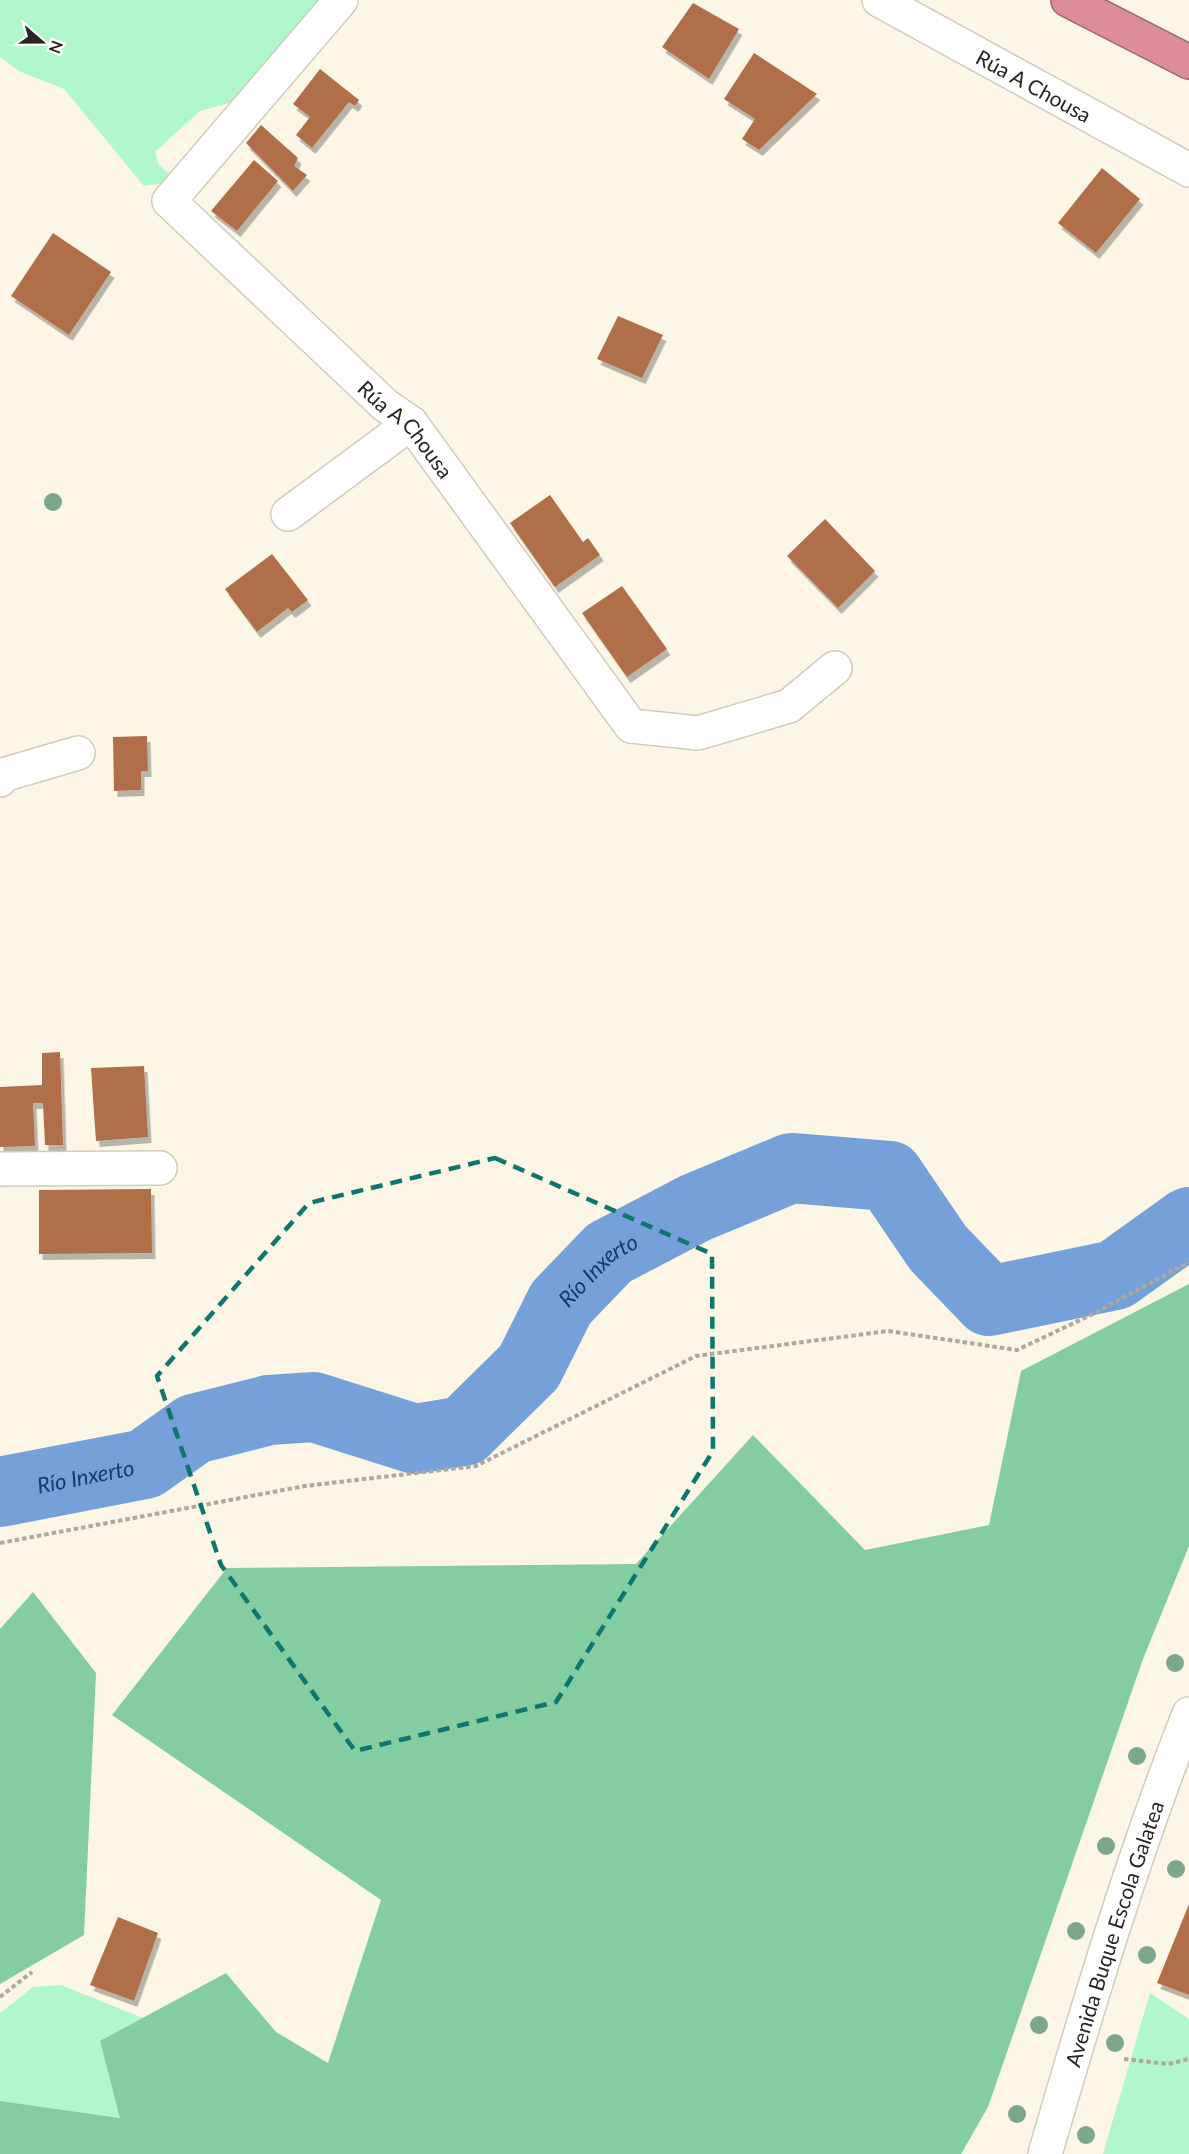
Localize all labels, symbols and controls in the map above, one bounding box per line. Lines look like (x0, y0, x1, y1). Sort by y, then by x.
north arrow (12, 12, 72, 72)
text: N (46, 38, 68, 56)
street label: Rúa A Chousa (972, 44, 1096, 127)
street label: Rúa A Chousa (354, 374, 459, 482)
water label: Río Inxerto (552, 1227, 642, 1312)
water label: Río Inxerto (34, 1453, 136, 1498)
street label: Avenida Buque Escola Galatea (1059, 1797, 1168, 2069)

